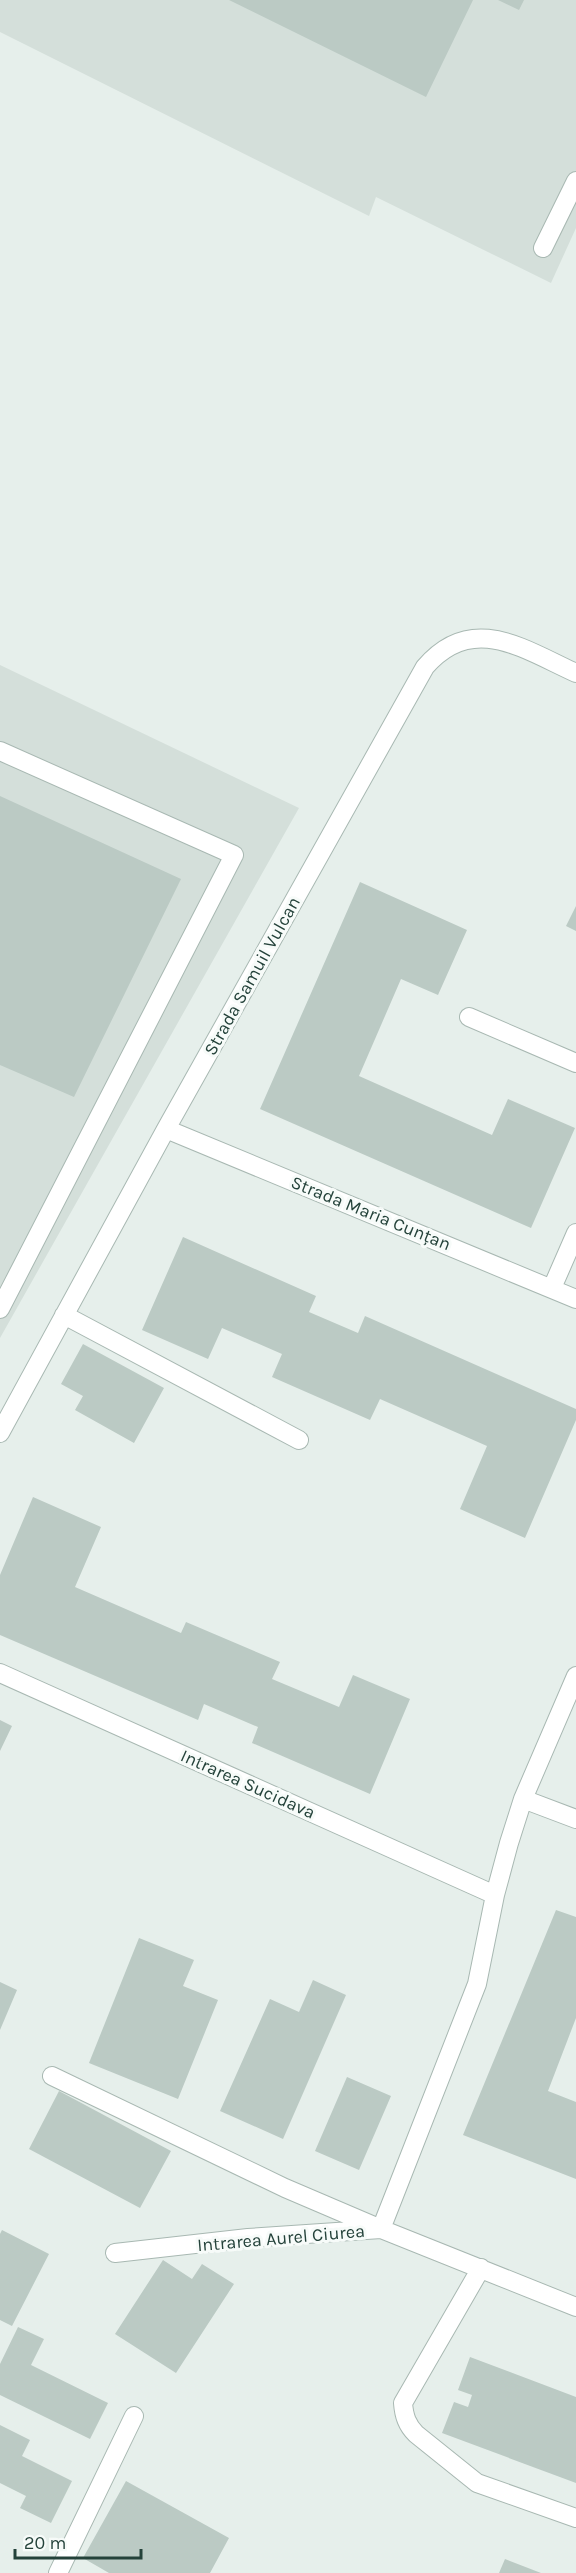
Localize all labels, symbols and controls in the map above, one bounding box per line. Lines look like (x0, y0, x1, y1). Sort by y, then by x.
street label: Strada Samuil Vulcan (199, 893, 305, 1059)
street label: Strada Maria Cunțan (288, 1171, 454, 1255)
street label: Intrarea Sucidava (177, 1744, 319, 1824)
street label: Intrarea Aurel Ciurea (196, 2220, 366, 2256)
scale bar (15, 2522, 141, 2560)
text: 20 m (24, 2532, 66, 2554)

